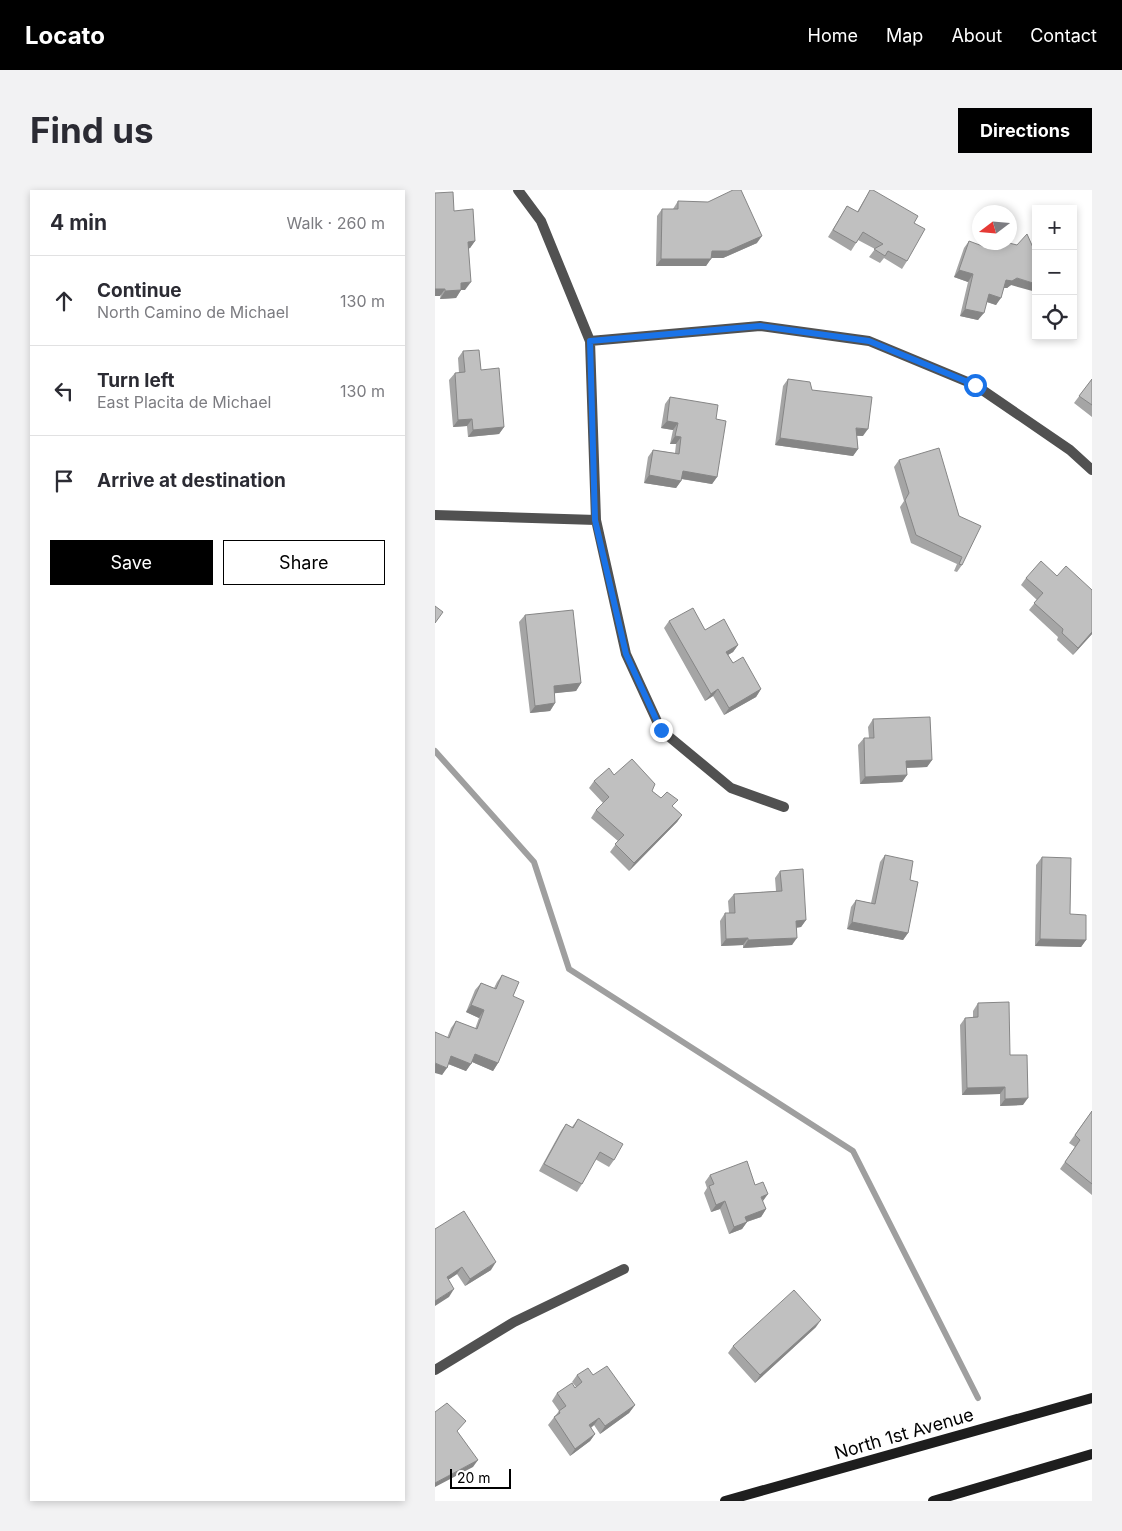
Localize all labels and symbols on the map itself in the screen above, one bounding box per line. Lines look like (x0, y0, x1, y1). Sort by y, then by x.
north arrow (972, 205, 1017, 250)
route start (964, 374, 987, 397)
route end (650, 719, 673, 742)
street label: North 1st Avenue (832, 1404, 976, 1463)
scale bar (450, 1466, 511, 1489)

